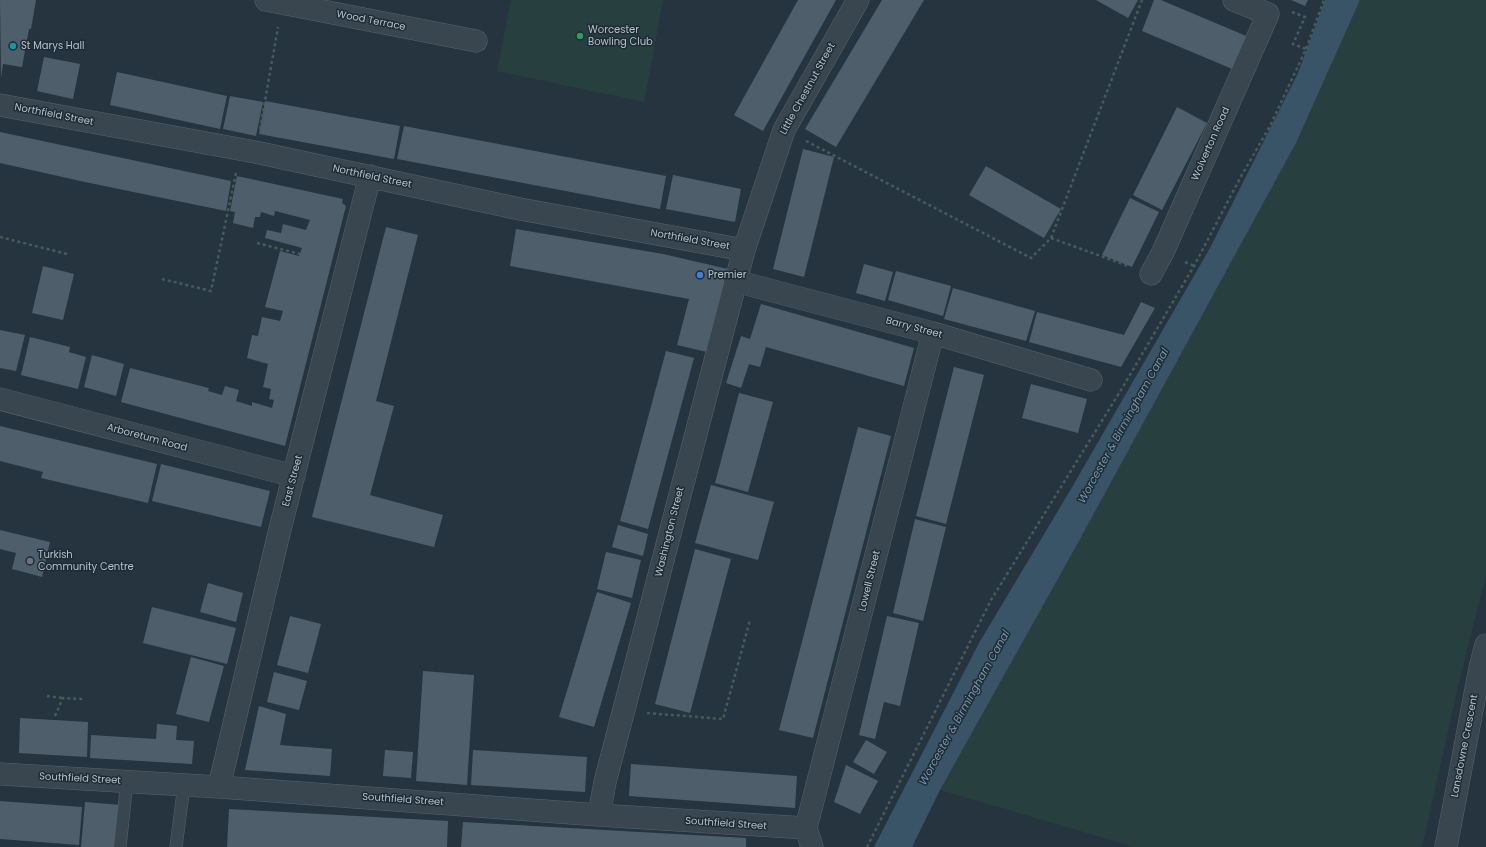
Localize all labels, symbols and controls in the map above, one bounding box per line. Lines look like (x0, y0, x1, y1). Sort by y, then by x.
street label: Wood Terrace (335, 8, 407, 34)
place label: Worcester Bowling Club (588, 24, 653, 48)
marker: Worcester Bowling Club (575, 31, 585, 41)
place label: St Marys Hall (21, 40, 84, 52)
marker: St Marys Hall (8, 41, 18, 51)
street label: Little Chestnut Street (778, 41, 838, 137)
street label: Northfield Street (13, 101, 95, 129)
street label: Wolverton Road (1189, 105, 1233, 183)
street label: Northfield Street (331, 163, 413, 191)
street label: Northfield Street (649, 227, 731, 253)
place label: Premier (708, 269, 746, 281)
marker: Premier (695, 270, 705, 280)
street label: Barry Street (884, 315, 944, 341)
water label: Worcester & Birmingham Canal (1076, 346, 1172, 506)
street label: Arboretum Road (106, 422, 188, 454)
street label: East Street (280, 454, 306, 508)
street label: Washington Street (653, 486, 687, 578)
place label: Turkish Community Centre (38, 549, 134, 572)
street label: Lowell Street (857, 549, 883, 613)
marker: Turkish Community Centre (25, 556, 35, 566)
water label: Worcester & Birmingham Canal (917, 628, 1013, 788)
street label: Lansdowne Crescent (1449, 694, 1481, 798)
street label: Southfield Street (39, 771, 121, 787)
street label: Southfield Street (362, 791, 444, 809)
street label: Southfield Street (685, 815, 767, 833)

